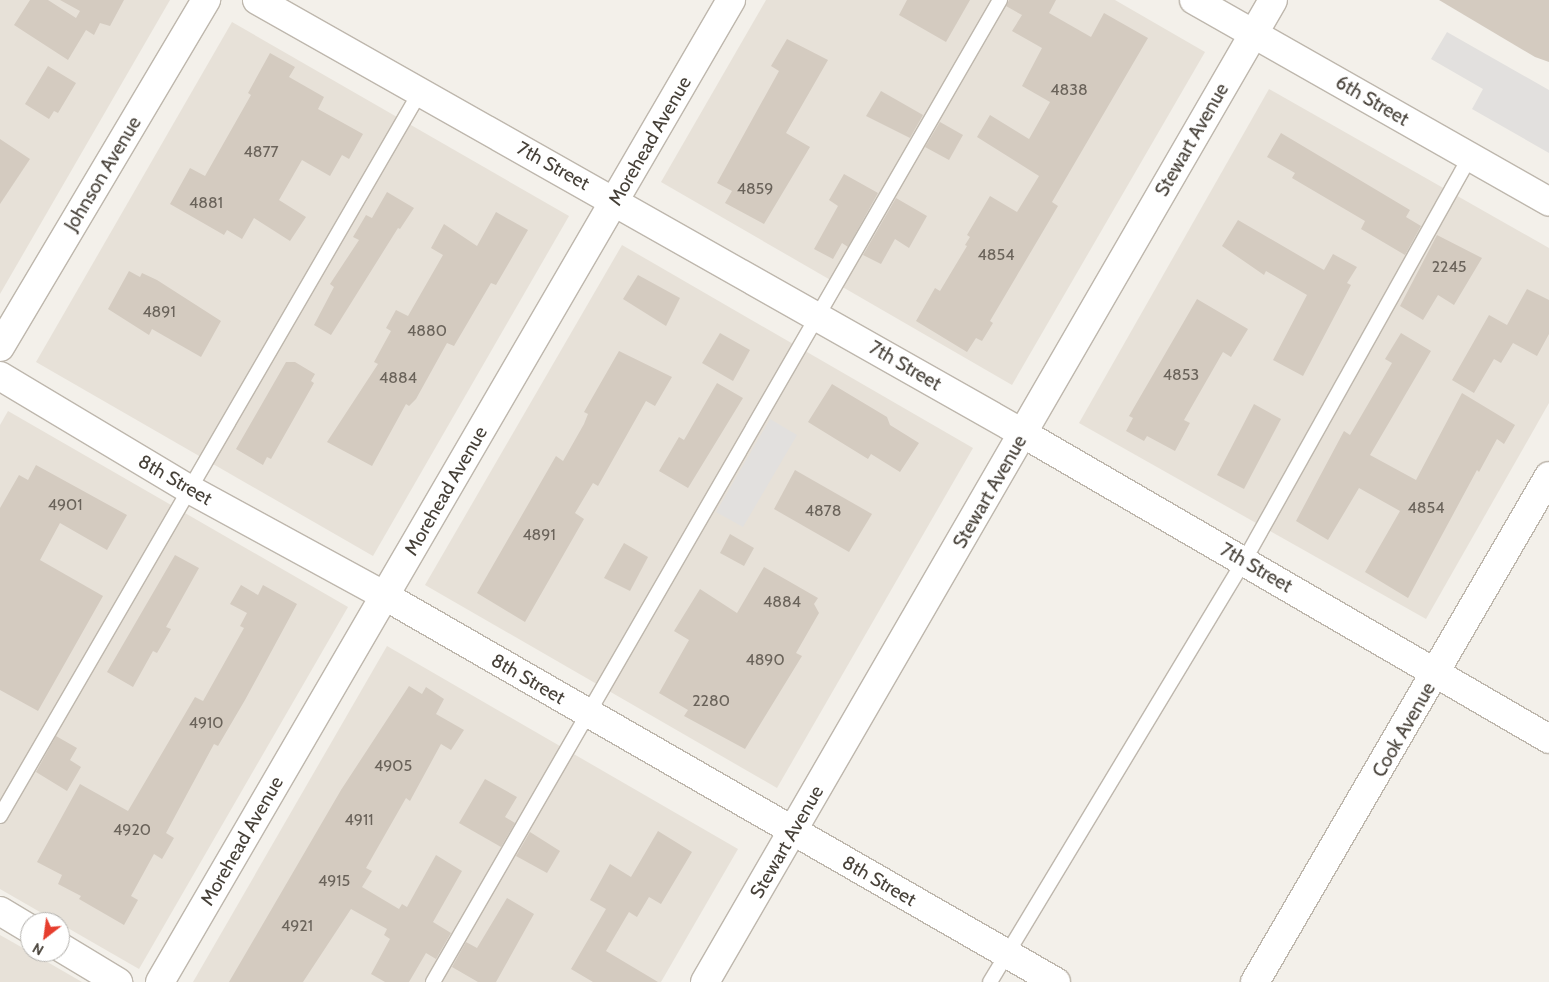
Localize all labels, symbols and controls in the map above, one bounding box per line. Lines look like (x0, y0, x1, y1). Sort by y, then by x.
street label: 6th Street (1331, 71, 1413, 131)
street label: Morehead Avenue (604, 72, 696, 210)
street label: Stewart Avenue (1150, 79, 1234, 201)
house number: 4838 (1050, 80, 1088, 100)
street label: Johnson Avenue (60, 113, 146, 235)
street label: 7th Street (513, 137, 593, 195)
house number: 4877 (243, 142, 279, 162)
house number: 4859 (737, 179, 773, 199)
house number: 4881 (189, 193, 223, 213)
house number: 4854 (978, 245, 1014, 265)
house number: 2245 (1432, 257, 1466, 277)
house number: 4891 (142, 302, 176, 322)
house number: 4880 (407, 321, 447, 341)
street label: 7th Street (865, 336, 945, 396)
house number: 4853 (1163, 365, 1199, 385)
house number: 4884 (379, 368, 417, 388)
street label: Morehead Avenue (400, 422, 492, 560)
street label: Stewart Avenue (948, 431, 1032, 553)
street label: 8th Street (134, 450, 216, 510)
house number: 4901 (48, 495, 82, 515)
house number: 4854 (1408, 498, 1444, 518)
house number: 4878 (805, 501, 841, 521)
house number: 4891 (522, 525, 556, 545)
street label: 7th Street (1216, 538, 1296, 598)
house number: 4884 (763, 592, 801, 612)
street label: 8th Street (487, 649, 569, 709)
house number: 4890 (745, 650, 785, 670)
street label: Cook Avenue (1368, 679, 1440, 781)
house number: 2280 (692, 691, 730, 711)
house number: 4910 (189, 713, 223, 733)
house number: 4905 (374, 756, 412, 776)
street label: Morehead Avenue (196, 772, 288, 910)
street label: Stewart Avenue (745, 781, 829, 903)
house number: 4911 (345, 810, 373, 830)
house number: 4920 (113, 820, 151, 840)
street label: 8th Street (838, 851, 920, 911)
house number: 4915 (318, 871, 350, 891)
north arrow (20, 912, 70, 962)
house number: 4921 (281, 916, 313, 936)
text: N (29, 939, 47, 959)

